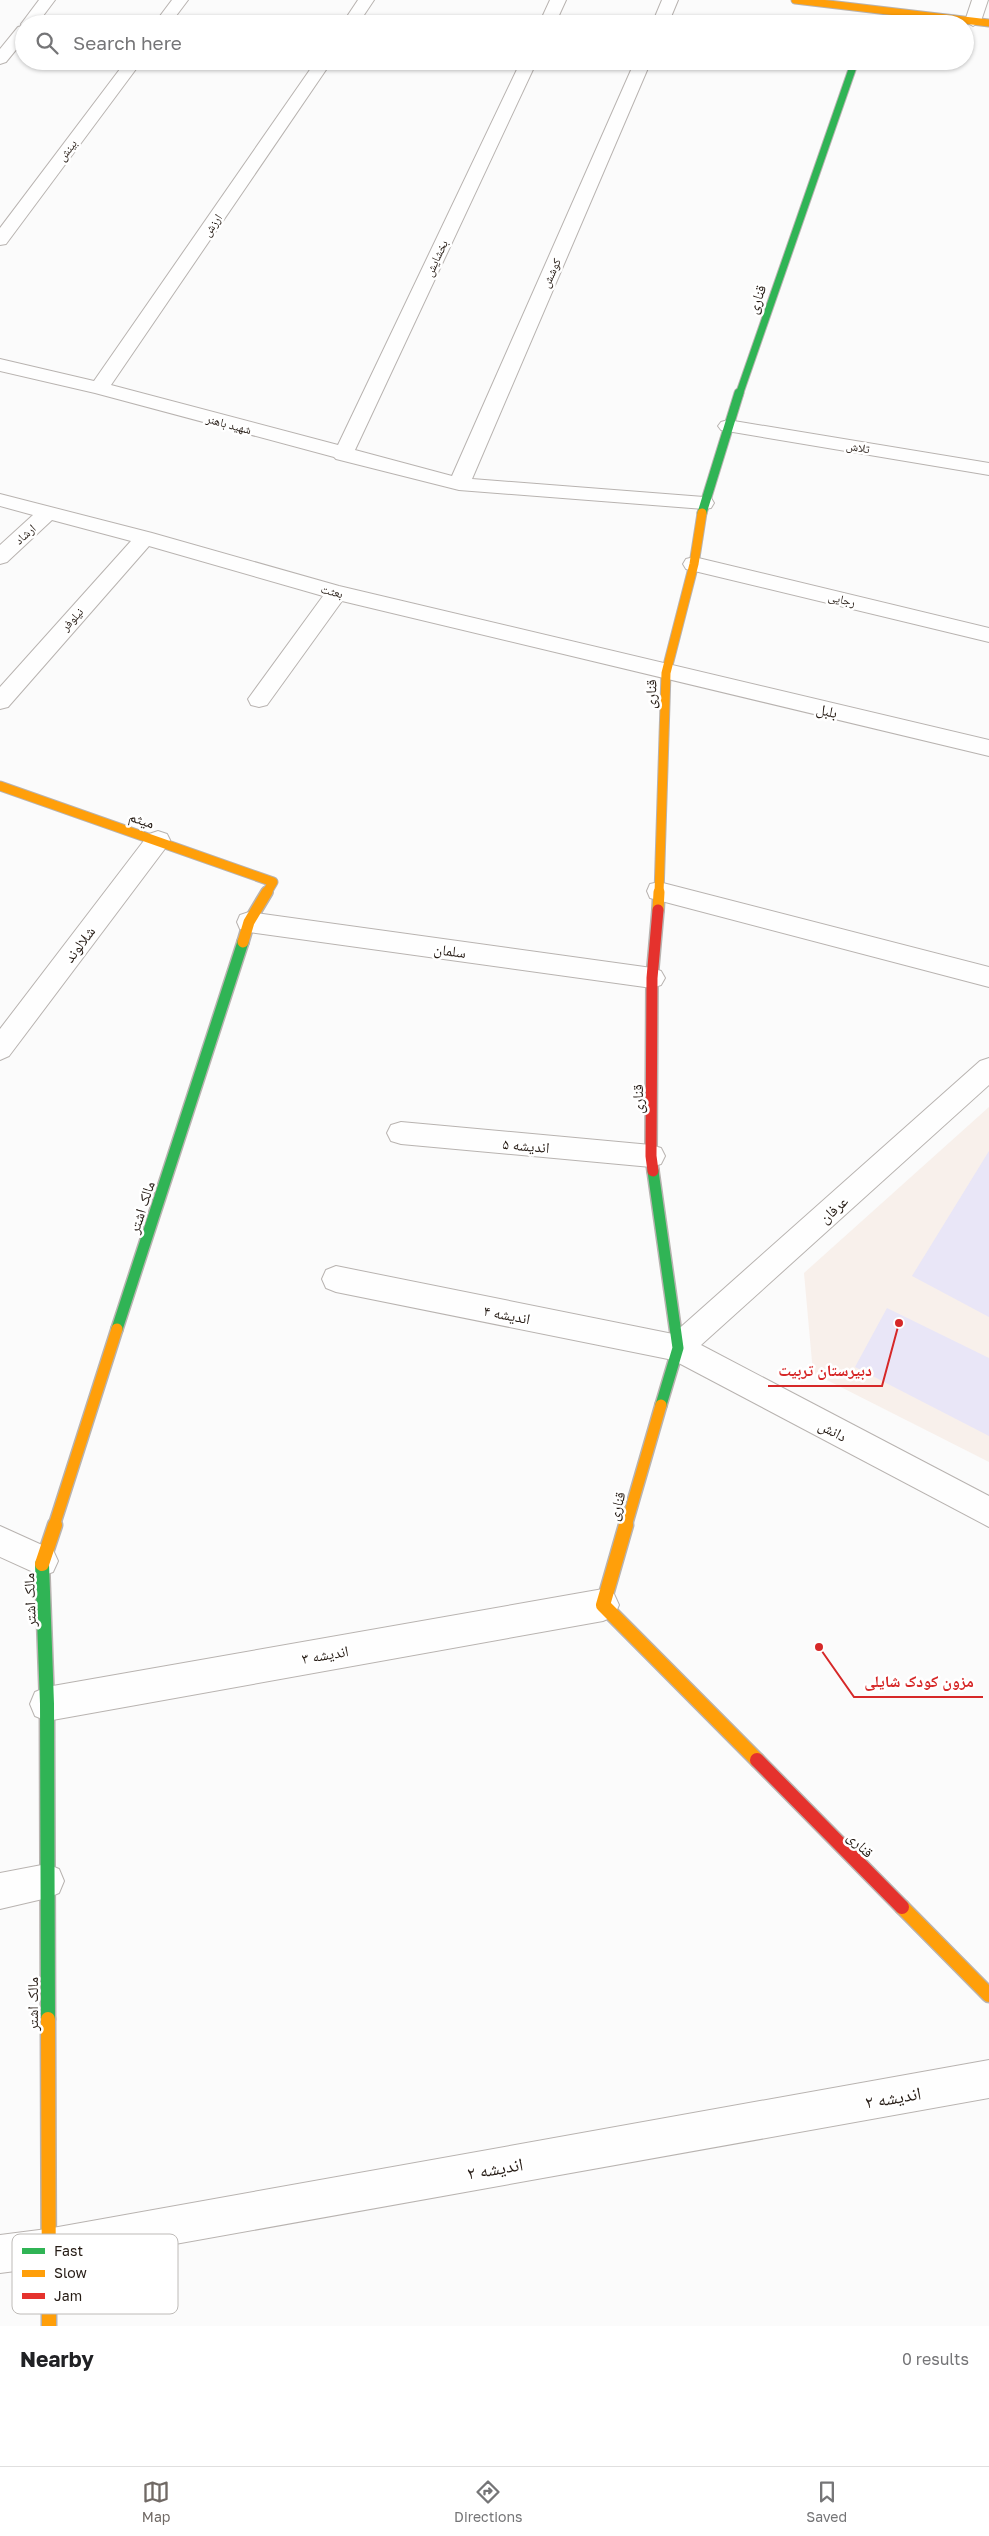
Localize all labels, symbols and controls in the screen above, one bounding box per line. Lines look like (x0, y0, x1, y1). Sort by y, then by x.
search box (15, 15, 974, 70)
icon: search (33, 29, 61, 57)
text: Search here (73, 31, 182, 54)
street label: بینش (54, 136, 80, 164)
street label: ارزش (199, 211, 225, 239)
street label: بخشایش (421, 237, 451, 279)
street label: کوشش (538, 256, 564, 290)
street label: قناری (743, 282, 771, 317)
street label: شهید باهنر (204, 411, 253, 438)
street label: تلاش (845, 438, 871, 456)
street label: ارشاد (11, 521, 39, 547)
street label: بعثت (319, 581, 345, 602)
street label: رجایی (827, 588, 858, 610)
street label: نیلوفر (57, 604, 86, 635)
street label: قناری (640, 679, 662, 709)
street label: بلبل (814, 699, 839, 723)
street label: میثم (126, 806, 157, 834)
street label: شلالوند (60, 922, 99, 966)
street label: سلمان (432, 939, 467, 963)
street label: قناری (628, 1084, 648, 1114)
street label: اندیشه ۵ (502, 1134, 550, 1156)
street label: مالک اشتر (124, 1178, 159, 1237)
street label: عرفان (815, 1191, 853, 1228)
street label: اندیشه ۴ (482, 1301, 532, 1328)
callout: دبیرستان تربیت (768, 1355, 882, 1386)
text: دبیرستان تربیت (778, 1360, 872, 1380)
street label: دانش (815, 1415, 850, 1447)
street label: قناری (603, 1489, 631, 1523)
street label: مالک اشتر (19, 1572, 40, 1628)
street label: اندیشه ۳ (300, 1641, 350, 1667)
callout: مزون کودک شایلی (854, 1666, 983, 1697)
text: مزون کودک شایلی (864, 1671, 974, 1691)
street label: قناری (843, 1827, 878, 1862)
street label: مالک اشتر (23, 1977, 42, 2032)
street label: اندیشه ۲ (863, 2081, 923, 2113)
street label: اندیشه ۲ (465, 2152, 525, 2184)
legend (12, 2234, 178, 2314)
text: Fast (54, 2242, 83, 2259)
text: Slow (54, 2264, 87, 2281)
text: Jam (54, 2287, 82, 2304)
text: Nearby (20, 2346, 94, 2372)
text: 0 results (902, 2349, 969, 2369)
tab: Map (142, 2478, 170, 2525)
tab: Directions (454, 2478, 523, 2525)
tab: Saved (806, 2478, 847, 2525)

